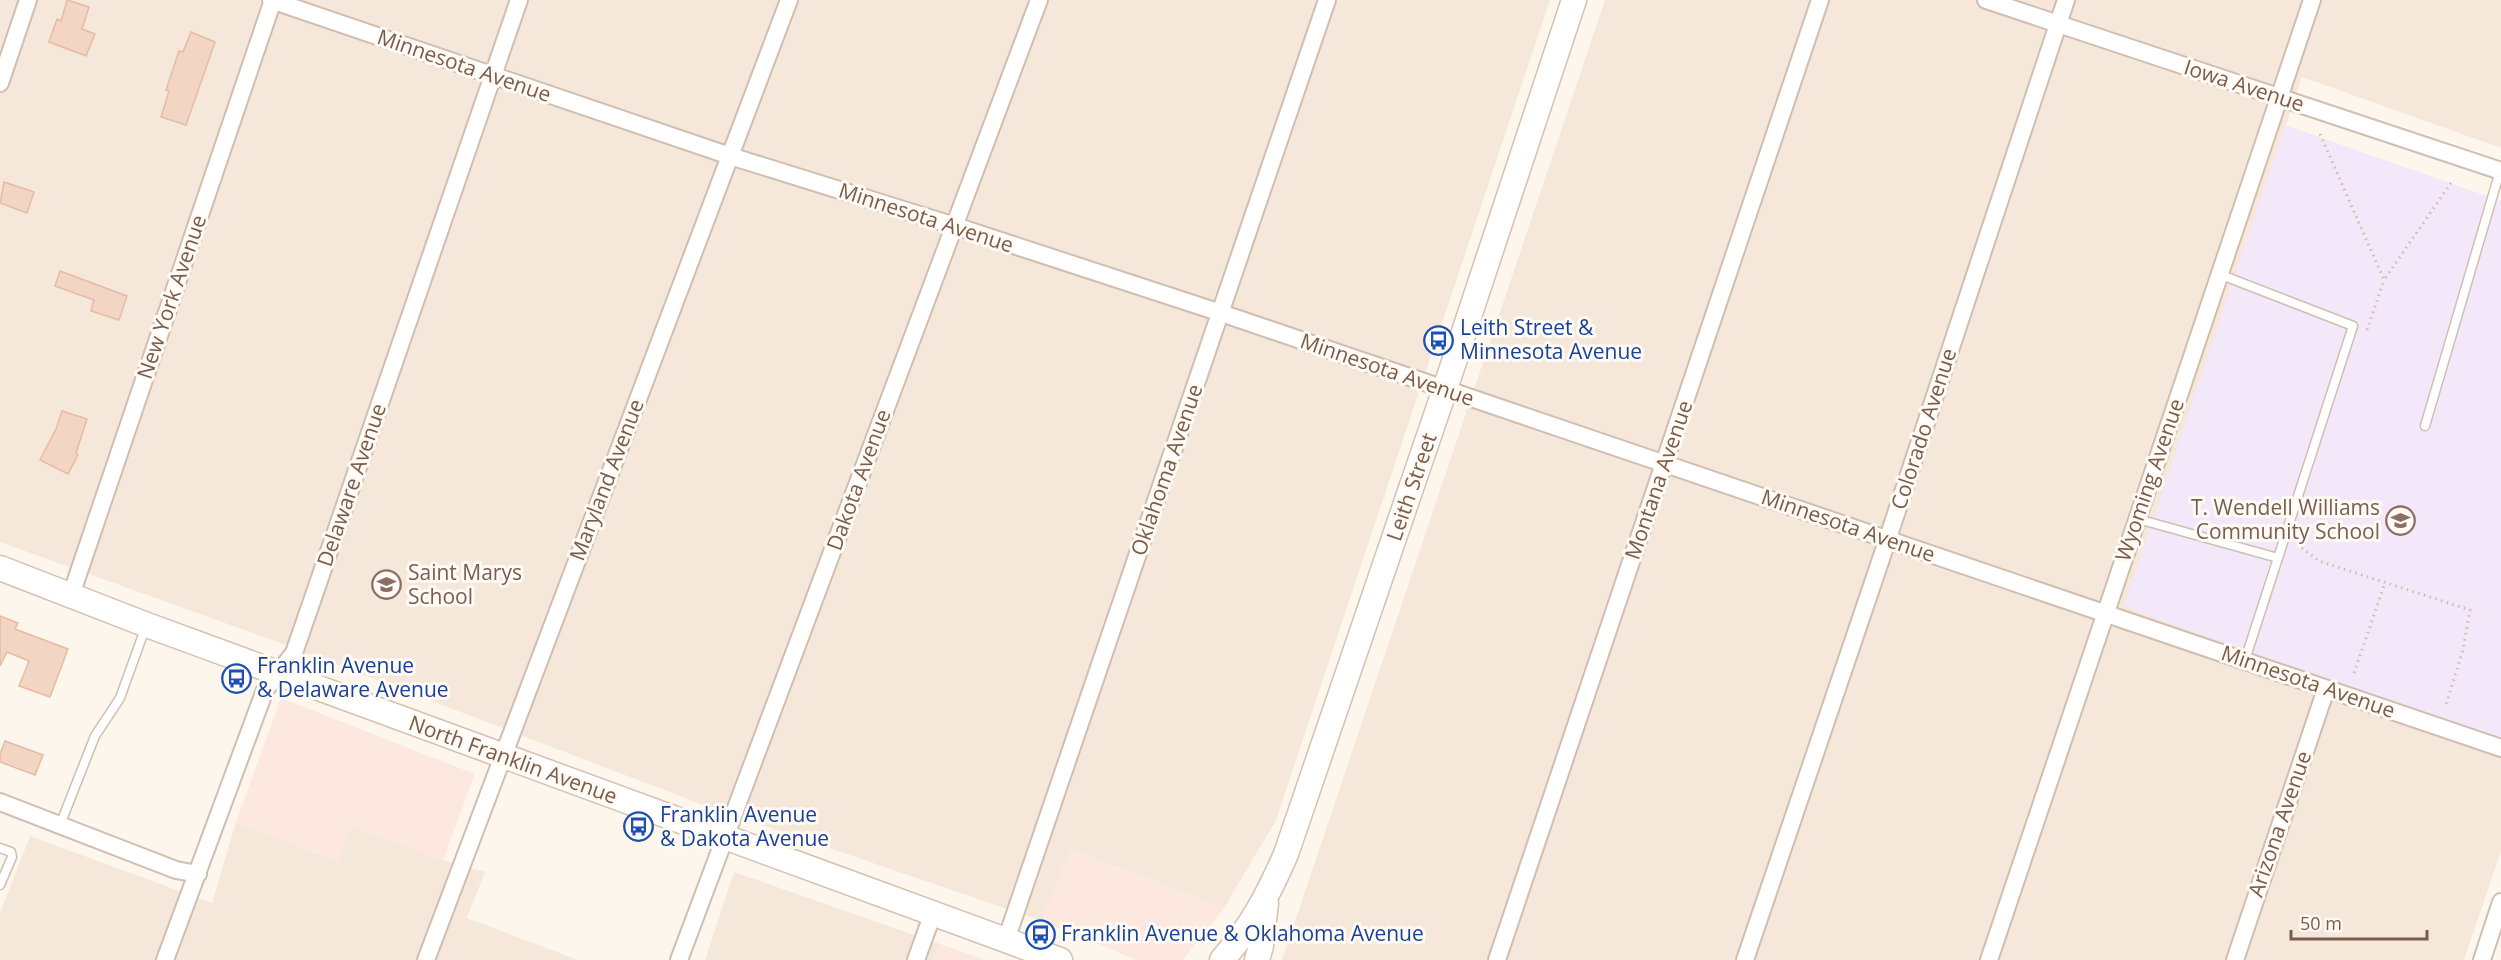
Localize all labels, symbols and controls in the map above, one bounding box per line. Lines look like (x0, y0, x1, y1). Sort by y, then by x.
street label: Minnesota Avenue (374, 22, 555, 108)
street label: Iowa Avenue (2181, 52, 2308, 118)
street label: Minnesota Avenue (835, 176, 1017, 259)
street label: New York Avenue (130, 211, 212, 382)
place label: Leith Street & Minnesota Avenue (1460, 313, 1642, 365)
bus stop icon: Leith Street & Minnesota Avenue (1423, 324, 1455, 356)
street label: Minnesota Avenue (1297, 326, 1478, 412)
street label: Colorado Avenue (1884, 344, 1962, 513)
street label: Oklahoma Avenue (1124, 380, 1209, 559)
street label: Maryland Avenue (562, 395, 650, 564)
street label: Wyoming Avenue (2108, 395, 2190, 565)
street label: Montana Avenue (1618, 396, 1698, 563)
street label: Delaware Avenue (310, 399, 392, 570)
street label: Dakota Avenue (820, 405, 897, 554)
street label: Leith Street (1379, 429, 1443, 544)
street label: Minnesota Avenue (1758, 482, 1939, 568)
place label: T. Wendell Williams Community School (2191, 493, 2380, 545)
school or university icon: T. Wendell Williams Community School (2385, 504, 2417, 536)
place label: Saint Marys School (408, 558, 522, 610)
school or university icon: Saint Marys School (371, 569, 403, 601)
street label: Minnesota Avenue (2218, 638, 2399, 724)
place label: Franklin Avenue & Delaware Avenue (257, 651, 449, 703)
bus stop icon: Franklin Avenue & Delaware Avenue (220, 662, 252, 694)
street label: North Franklin Avenue (405, 708, 621, 810)
street label: Arizona Avenue (2241, 747, 2317, 900)
place label: Franklin Avenue & Dakota Avenue (660, 800, 829, 852)
bus stop icon: Franklin Avenue & Dakota Avenue (623, 811, 655, 843)
scale bar (2291, 903, 2428, 941)
text: 50 m (2300, 911, 2342, 935)
bus stop icon: Franklin Avenue & Oklahoma Avenue (1024, 918, 1056, 950)
place label: Franklin Avenue & Oklahoma Avenue (1061, 919, 1424, 947)

